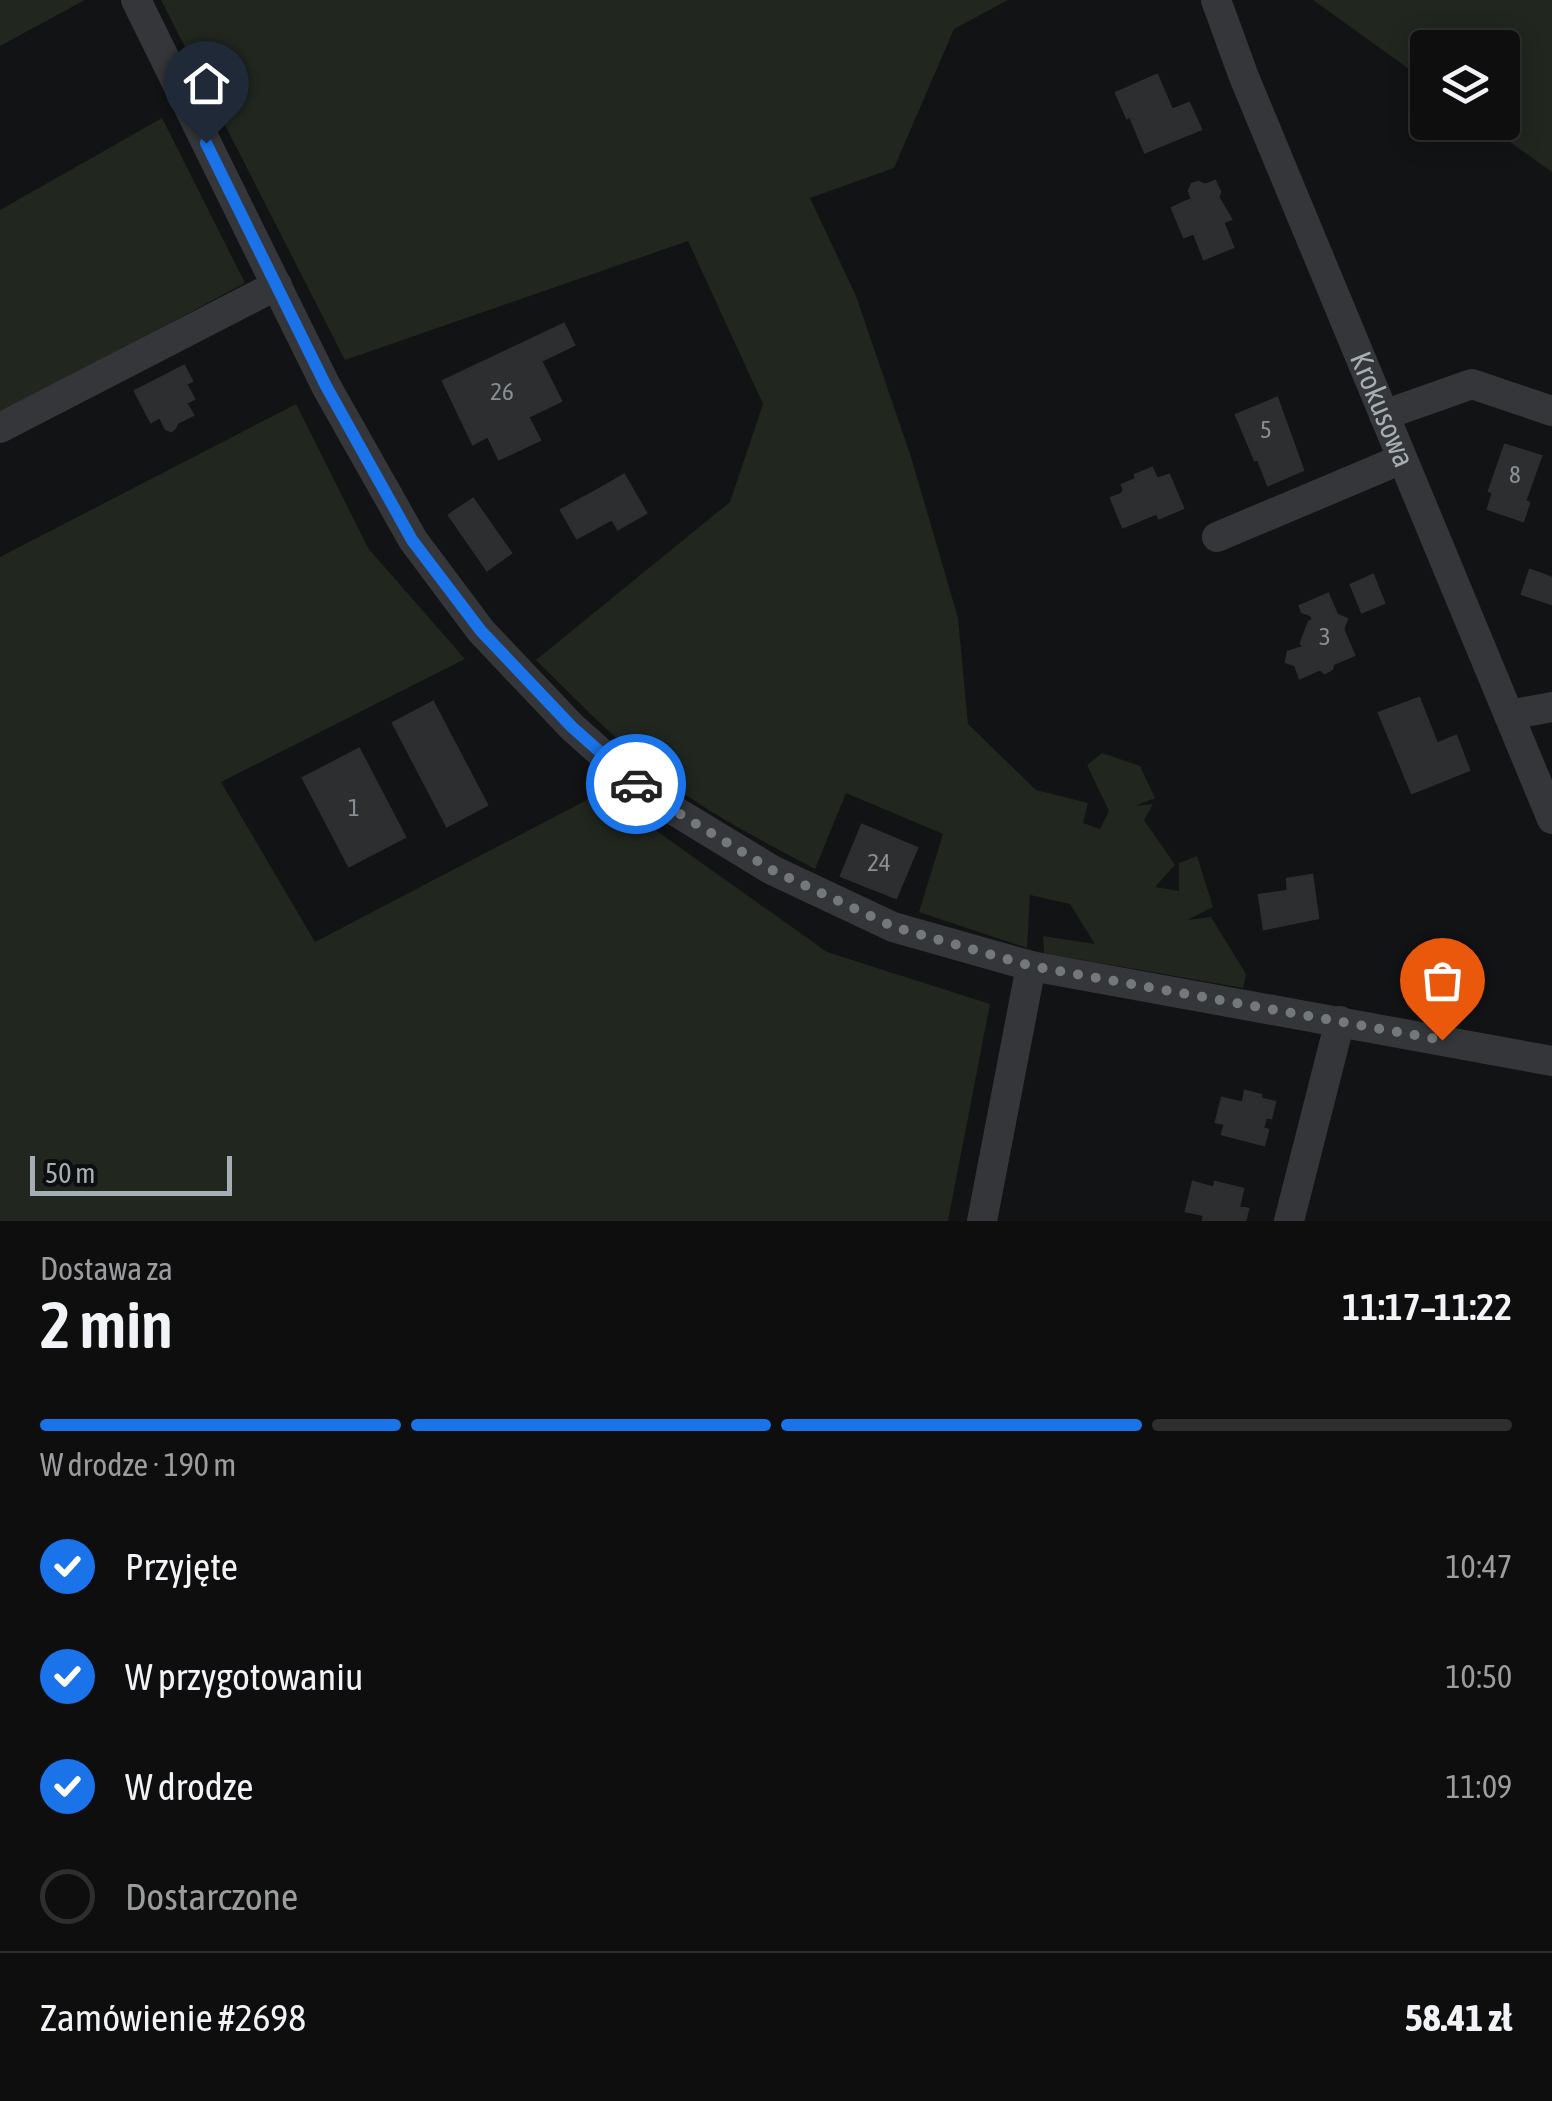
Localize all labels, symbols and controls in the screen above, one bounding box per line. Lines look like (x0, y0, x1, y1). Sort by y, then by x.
map controls (1410, 30, 1520, 140)
button: layers (1410, 30, 1520, 140)
pin (164, 41, 249, 144)
icon: home (179, 56, 234, 111)
street label: Krokusowa (1344, 347, 1422, 472)
house number: 26 (490, 377, 514, 405)
house number: 5 (1260, 415, 1272, 443)
house number: 8 (1509, 460, 1521, 488)
house number: 3 (1319, 622, 1331, 650)
courier (586, 734, 686, 834)
icon: car (609, 757, 664, 812)
house number: 1 (348, 793, 360, 821)
house number: 24 (867, 848, 891, 876)
pin (1400, 938, 1485, 1041)
icon: bag (1415, 953, 1470, 1008)
scale bar (30, 1151, 232, 1196)
text: 50 m (45, 1157, 95, 1189)
text: Dostawa za (40, 1250, 173, 1287)
text: 11:17–11:22 (1342, 1285, 1512, 1328)
text: 2 min (40, 1287, 173, 1362)
text: W drodze · 190 m (40, 1446, 236, 1483)
icon: check (40, 1539, 95, 1594)
text: Przyjęte (125, 1545, 238, 1588)
text: 10:47 (1446, 1548, 1512, 1585)
icon: check (40, 1649, 95, 1704)
text: W przygotowaniu (125, 1655, 363, 1698)
text: 10:50 (1446, 1658, 1512, 1695)
icon: check (40, 1759, 95, 1814)
text: W drodze (125, 1765, 253, 1808)
text: 11:09 (1446, 1768, 1512, 1805)
text: Dostarczone (125, 1875, 298, 1918)
text: Zamówienie #2698 (40, 1996, 306, 2039)
text: 58.41 zł (1405, 1996, 1512, 2039)

